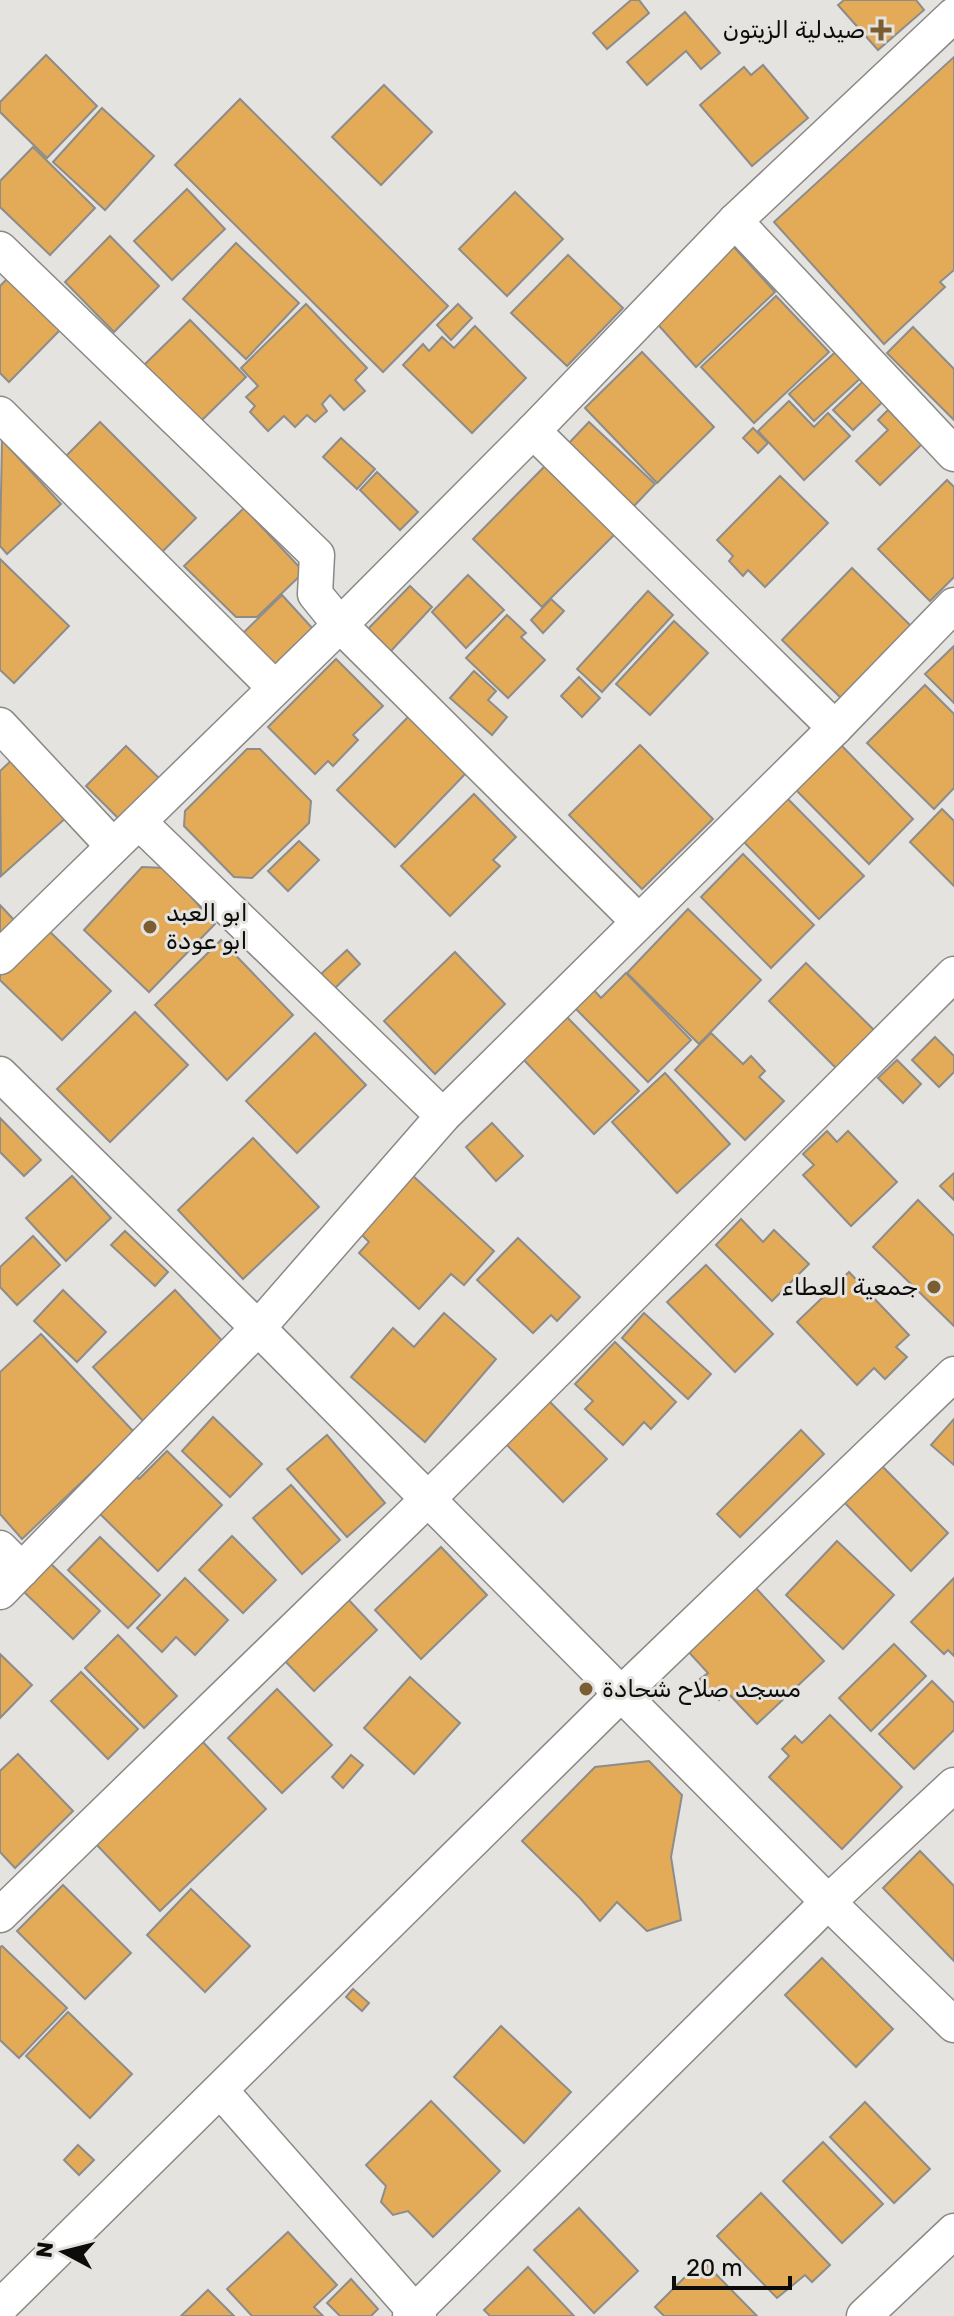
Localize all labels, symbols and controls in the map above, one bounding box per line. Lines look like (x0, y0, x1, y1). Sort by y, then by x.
place label: صيدلية الزيتون (723, 16, 865, 44)
marker: صيدلية الزيتون (872, 21, 890, 39)
place label: ابو العبد ابو عودة (166, 899, 248, 955)
marker: ابو العبد ابو عودة (141, 918, 159, 936)
place label: جمعية العطاء (781, 1273, 918, 1301)
marker: جمعية العطاء (925, 1278, 943, 1296)
place label: مسجد صلاح شحادة (602, 1675, 801, 1705)
marker: مسجد صلاح شحادة (577, 1680, 595, 1698)
north arrow (24, 2212, 104, 2292)
text: N (30, 2240, 59, 2259)
scale bar (674, 2240, 790, 2290)
text: 20 m (686, 2254, 743, 2282)

